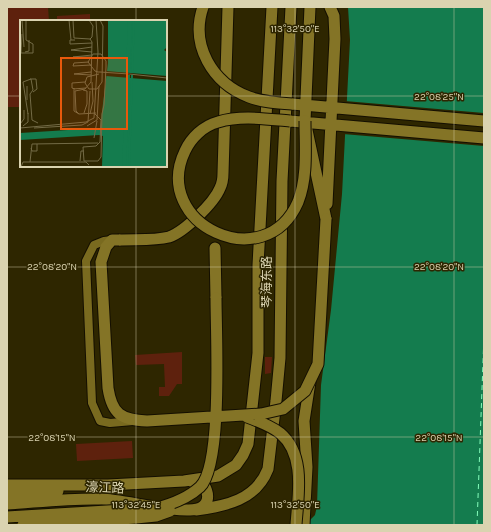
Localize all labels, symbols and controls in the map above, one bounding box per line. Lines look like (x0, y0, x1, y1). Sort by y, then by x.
inset map (20, 20, 167, 167)
text: 113°32'50"E (270, 23, 320, 35)
text: 22°08'25"N (414, 91, 464, 103)
street label: 琴海东路 (259, 256, 274, 308)
text: 22°08'20"N (27, 261, 77, 273)
text: 22°08'20"N (414, 261, 464, 273)
text: 22°08'15"N (28, 432, 76, 444)
text: 22°08'15"N (415, 432, 463, 444)
street label: 濠江路 (85, 479, 125, 496)
text: 113°32'45"E (112, 499, 160, 511)
text: 113°32'50"E (270, 499, 320, 511)

